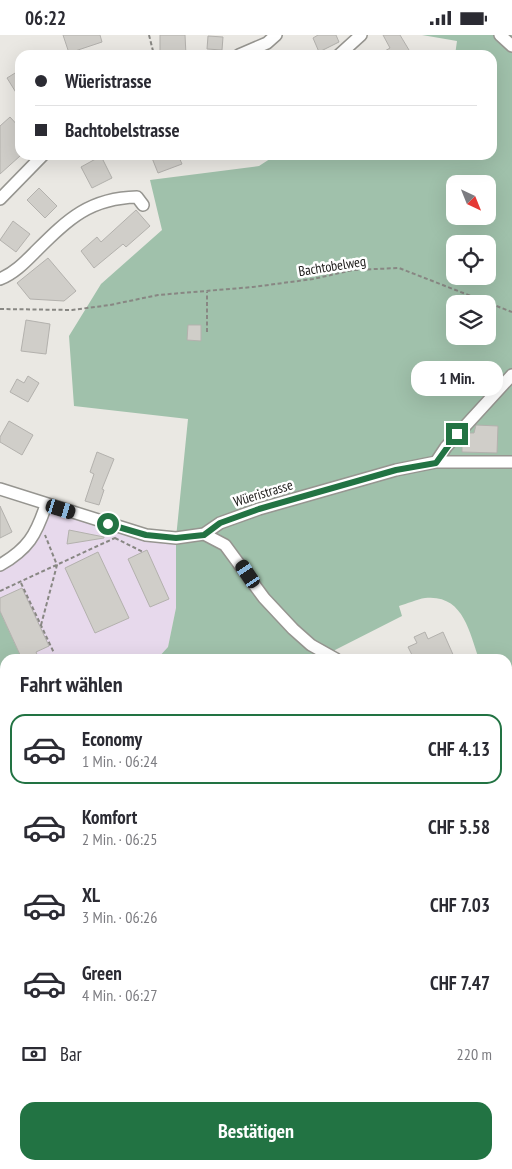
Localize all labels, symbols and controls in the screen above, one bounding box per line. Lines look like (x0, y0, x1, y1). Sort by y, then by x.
text: 06:22 (25, 6, 66, 30)
text: Wüeristrasse (65, 69, 152, 93)
text: Bachtobelstrasse (65, 118, 180, 142)
north arrow (446, 175, 496, 225)
map controls (446, 175, 496, 345)
button: locate (446, 235, 496, 285)
street label: Bachtobelweg (297, 252, 367, 280)
button: layers (446, 295, 496, 345)
callout: 1 Min. (411, 361, 503, 397)
text: 1 Min. (439, 368, 475, 388)
route end (446, 423, 468, 445)
street label: Wüeristrasse (231, 475, 295, 511)
car (44, 497, 77, 521)
route start (97, 513, 119, 535)
car (233, 557, 262, 591)
text: Fahrt wählen (20, 670, 123, 698)
icon: car (22, 727, 67, 772)
text: Economy (82, 727, 142, 751)
text: CHF 4.13 (428, 737, 490, 761)
text: 1 Min. · 06:24 (82, 751, 157, 771)
icon: car (22, 805, 67, 850)
text: Komfort (82, 805, 137, 829)
text: CHF 5.58 (428, 815, 490, 839)
text: 2 Min. · 06:25 (82, 829, 157, 849)
icon: car (22, 883, 67, 928)
text: XL (82, 883, 100, 907)
text: CHF 7.03 (430, 893, 490, 917)
text: 3 Min. · 06:26 (82, 907, 157, 927)
icon: car (22, 961, 67, 1006)
text: Green (82, 961, 122, 985)
text: CHF 7.47 (430, 971, 490, 995)
text: 4 Min. · 06:27 (82, 985, 157, 1005)
icon: cash (20, 1040, 48, 1068)
text: Bar (60, 1042, 82, 1066)
text: 220 m (457, 1044, 492, 1064)
button: Bestätigen (20, 1102, 492, 1160)

